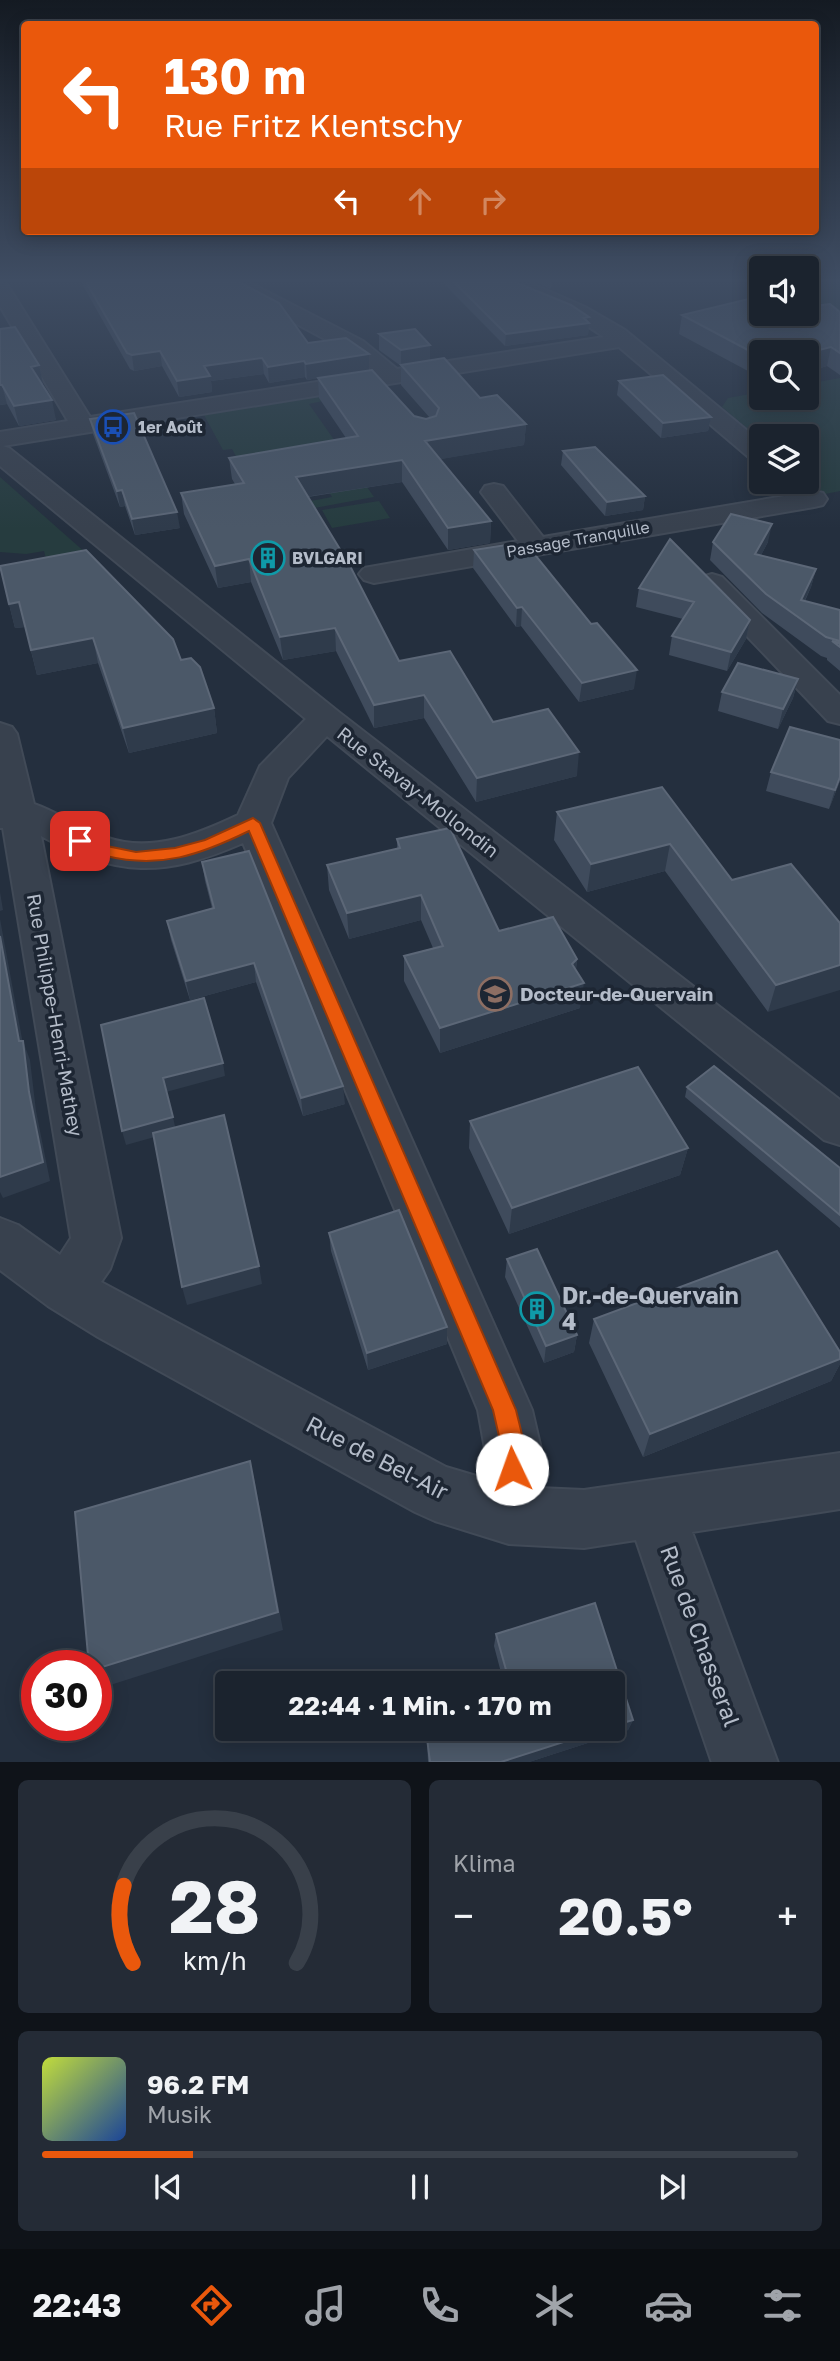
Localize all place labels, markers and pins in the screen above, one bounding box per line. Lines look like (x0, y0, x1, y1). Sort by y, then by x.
bus stop icon: 1er Août (94, 408, 132, 446)
place label: 1er Août (138, 417, 203, 437)
building icon: BVLGARI (249, 539, 287, 577)
place label: BVLGARI (292, 548, 363, 568)
pin (50, 811, 110, 871)
school or university icon: Docteur-de-Quervain (476, 975, 514, 1013)
place label: Docteur-de-Quervain (520, 982, 713, 1005)
place label: Dr.-de-Quervain 4 (562, 1281, 739, 1335)
building icon: Dr.-de-Quervain 4 (518, 1290, 556, 1328)

